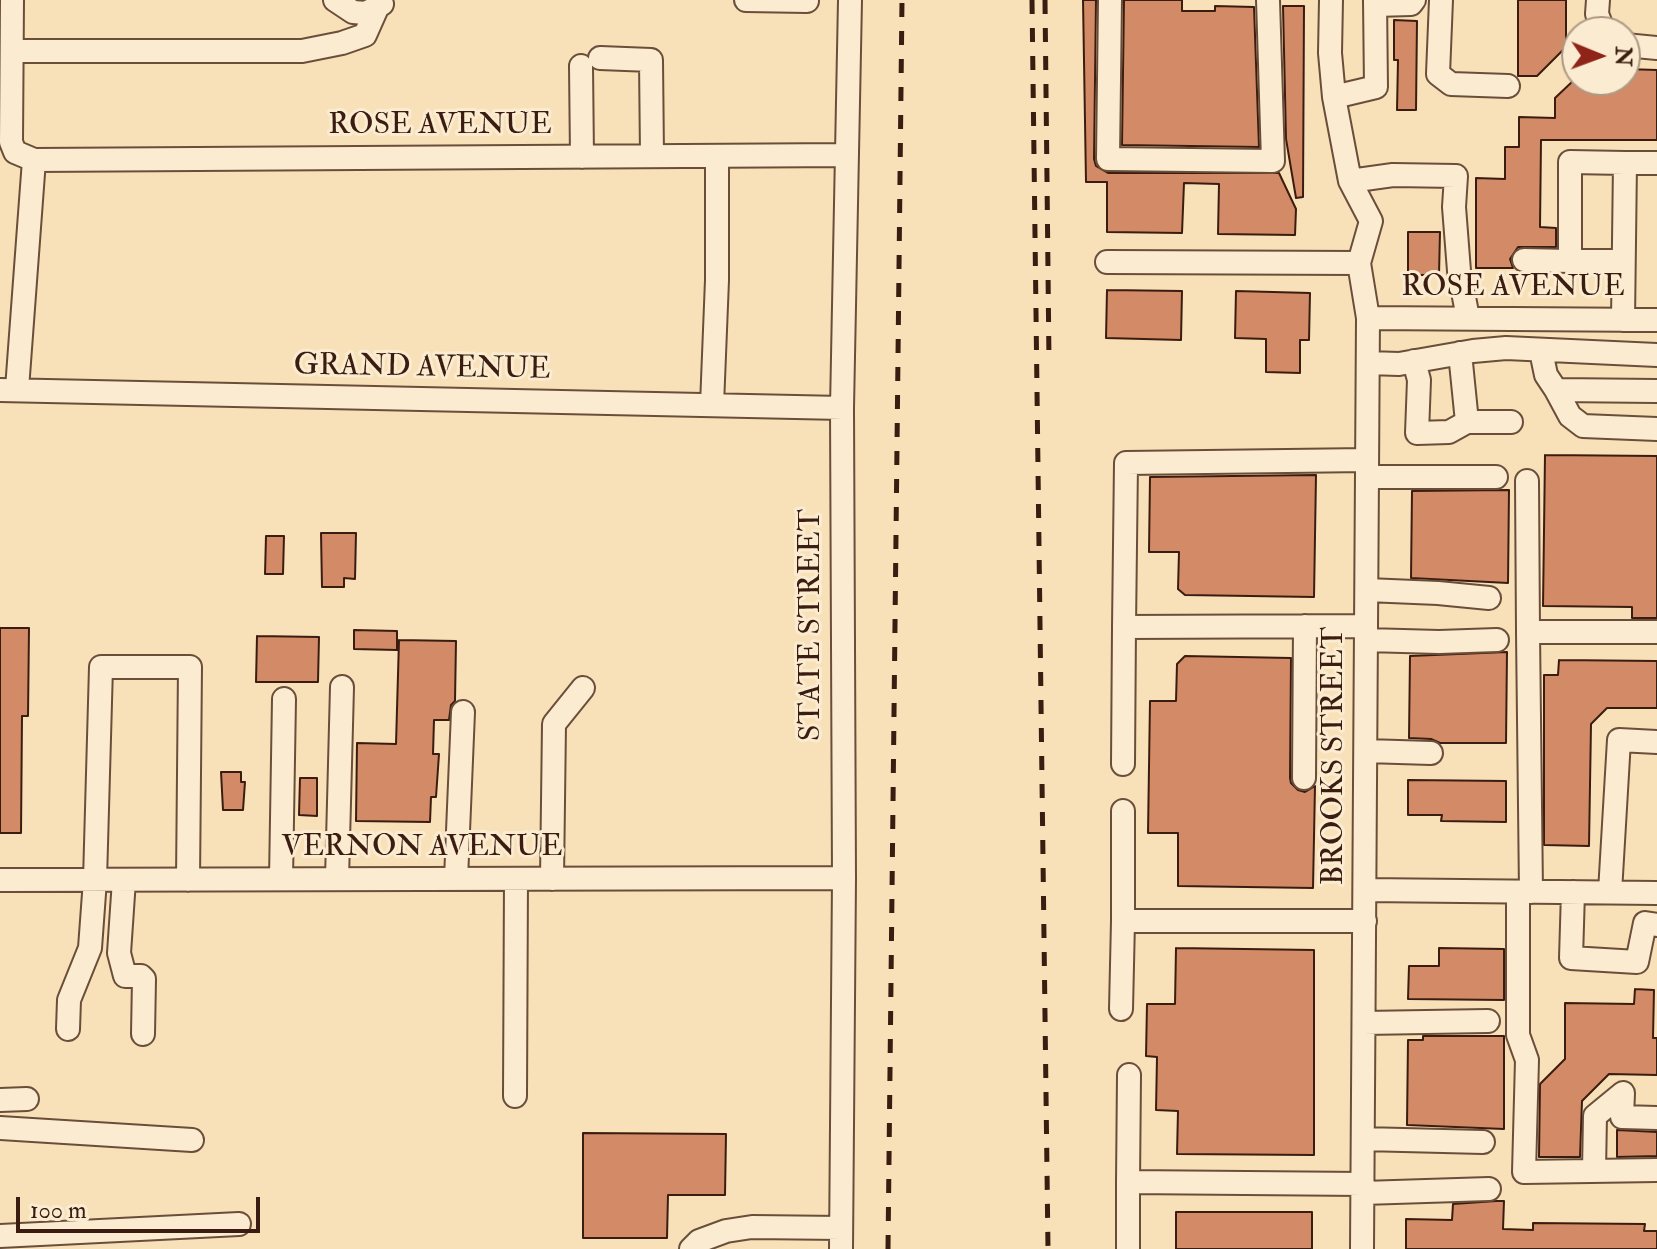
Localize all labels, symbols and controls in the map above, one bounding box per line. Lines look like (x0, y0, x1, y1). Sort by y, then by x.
north arrow (1561, 16, 1641, 96)
text: N (1609, 46, 1637, 66)
street label: ROSE AVENUE (328, 109, 552, 145)
street label: ROSE AVENUE (1401, 271, 1625, 307)
street label: GRAND AVENUE (293, 349, 551, 389)
street label: STATE STREET (795, 509, 831, 741)
street label: BROOKS STREET (1318, 627, 1354, 885)
street label: VERNON AVENUE (281, 831, 563, 867)
scale bar (20, 1181, 264, 1231)
text: 100 m (30, 1195, 87, 1226)

